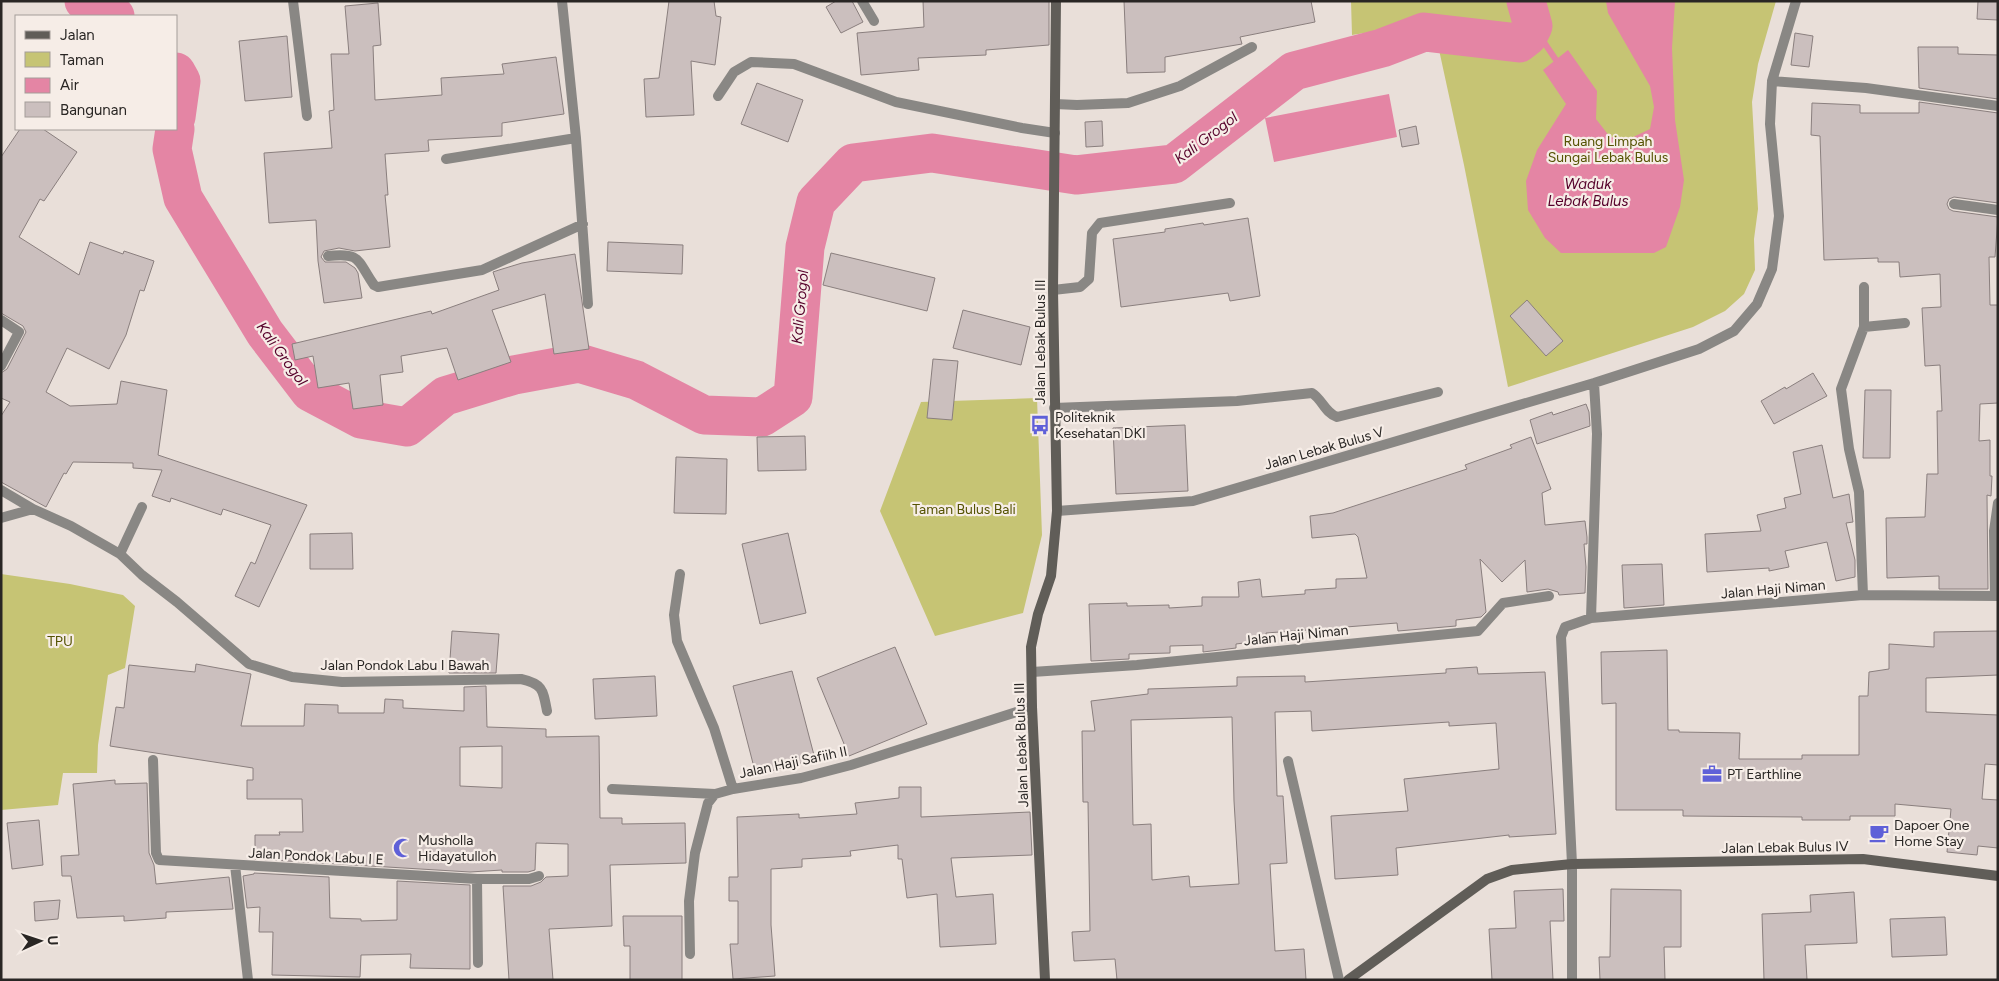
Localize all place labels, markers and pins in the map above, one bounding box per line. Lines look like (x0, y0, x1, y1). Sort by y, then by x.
place label: Politeknik Kesehatan DKI (1055, 409, 1146, 442)
bus stop icon: Politeknik Kesehatan DKI (1029, 414, 1051, 436)
office icon: PT Earthline (1701, 763, 1723, 785)
place label: PT Earthline (1727, 766, 1802, 783)
place label: Dapoer One Home Stay (1894, 817, 1970, 850)
cafe icon: Dapoer One Home Stay (1868, 822, 1890, 844)
place label: Musholla Hidayatulloh (418, 832, 497, 865)
mosque icon: Musholla Hidayatulloh (392, 837, 414, 859)

